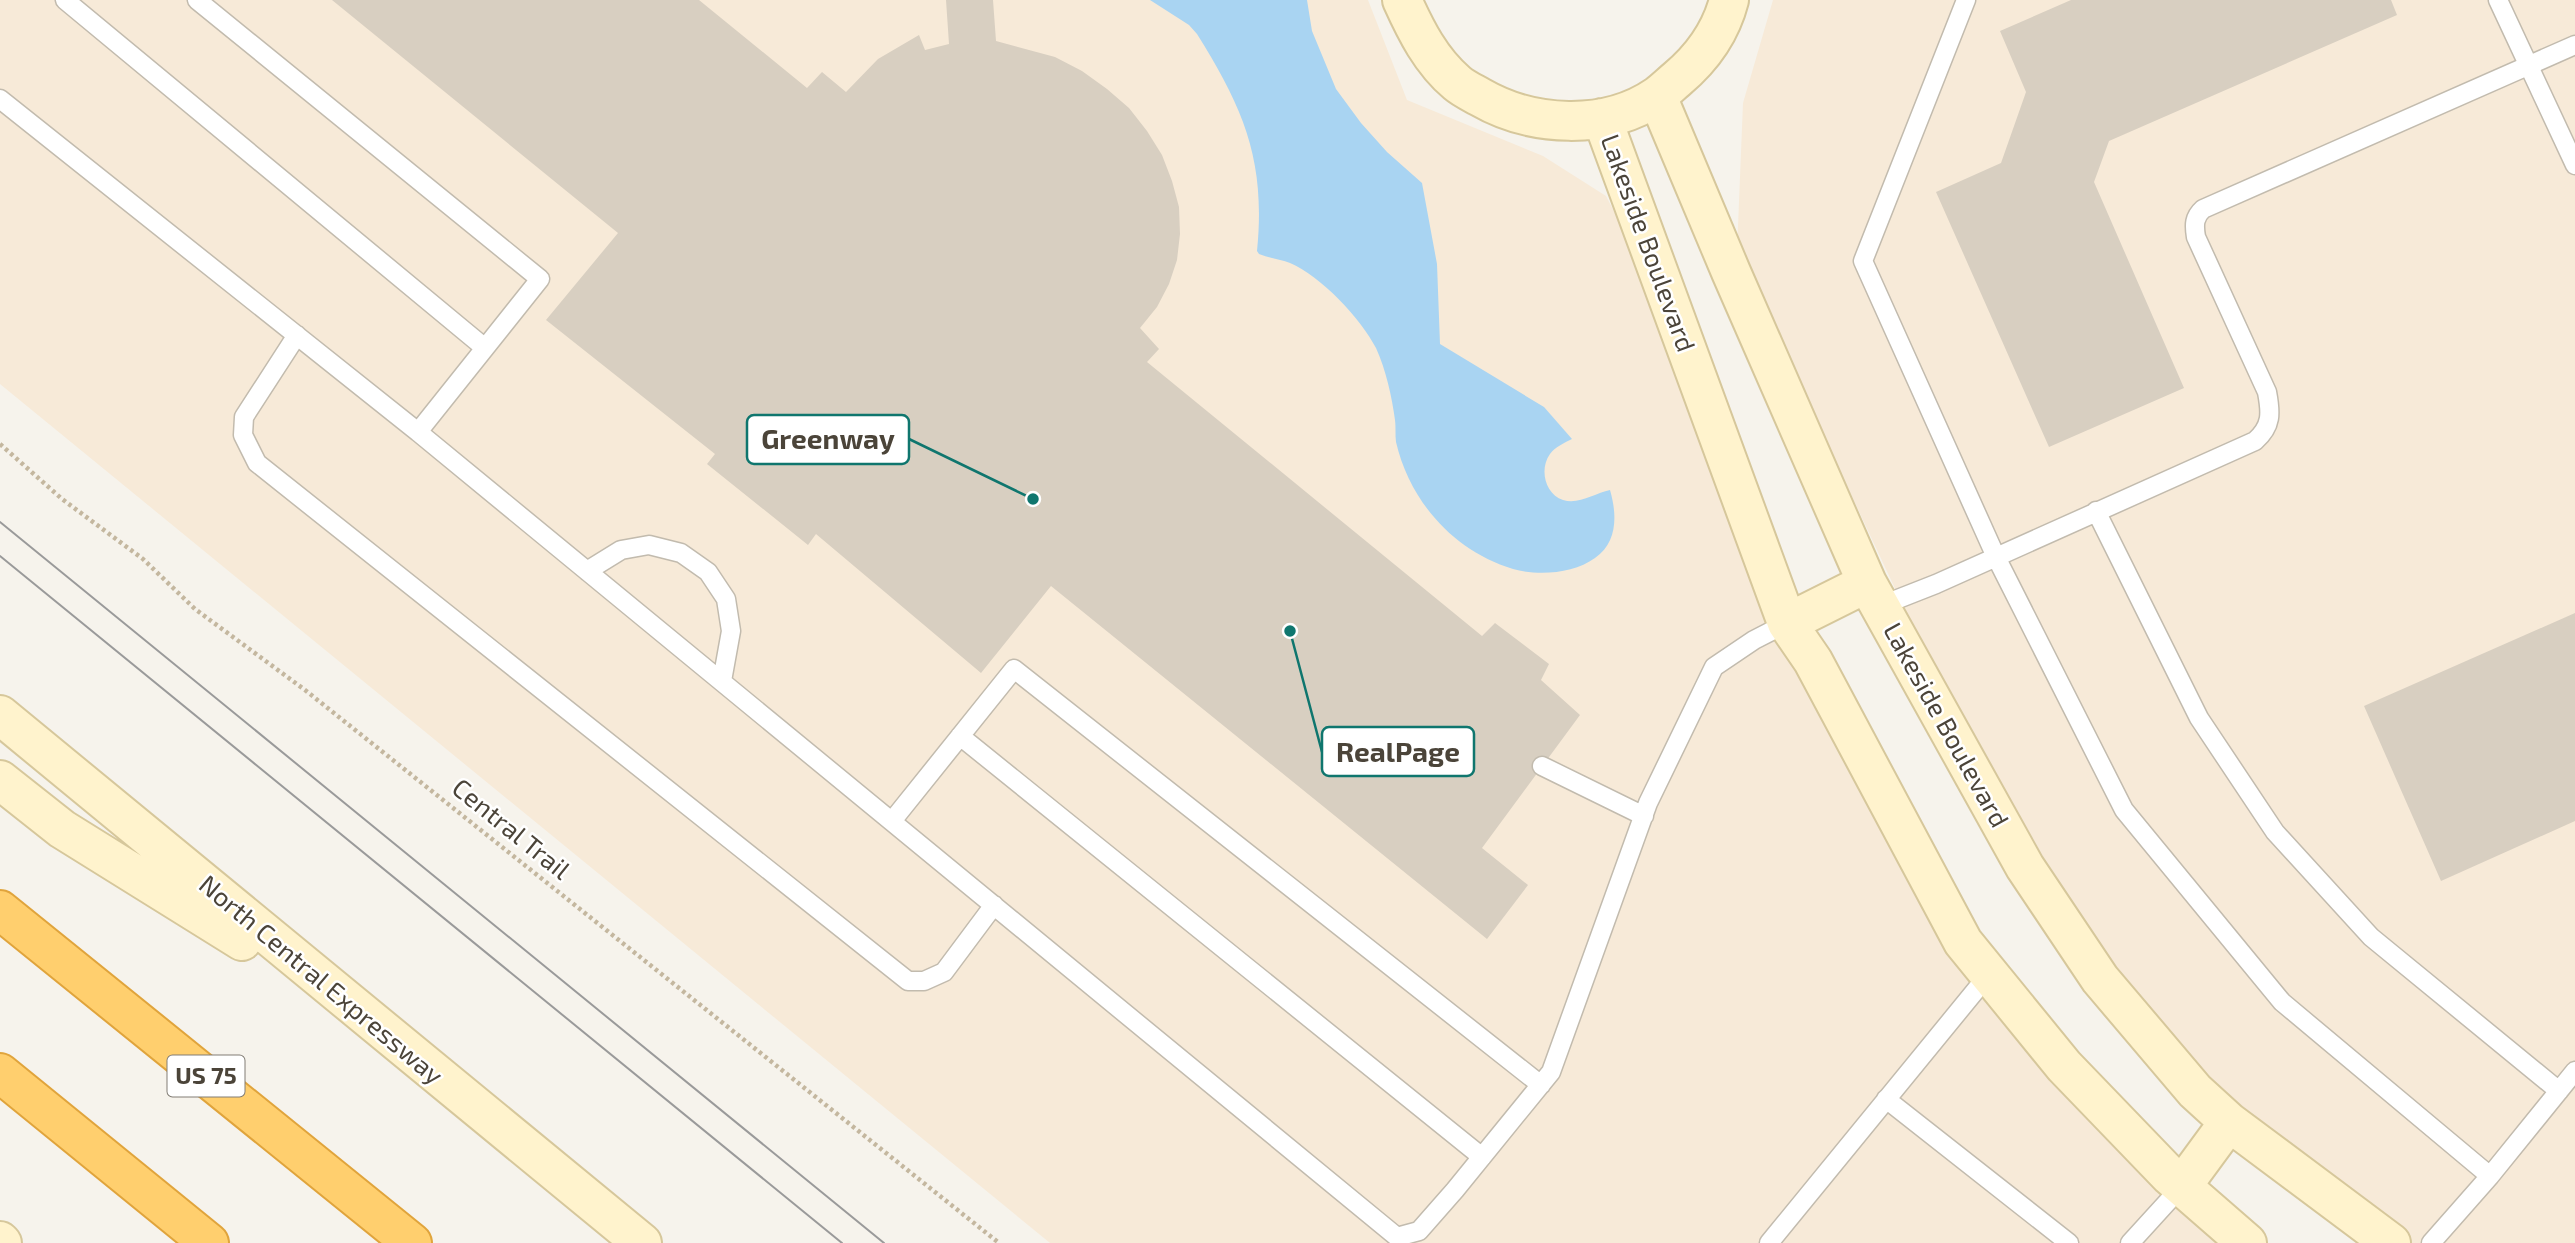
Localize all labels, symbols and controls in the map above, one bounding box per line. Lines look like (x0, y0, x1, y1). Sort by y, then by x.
street label: Lakeside Boulevard (1596, 130, 1703, 355)
callout: Greenway (747, 415, 909, 464)
text: Greenway (761, 421, 895, 455)
street label: Lakeside Boulevard (1878, 617, 2016, 832)
callout: RealPage (1322, 727, 1474, 776)
text: RealPage (1336, 734, 1460, 768)
street label: Central Trail (447, 771, 577, 885)
street label: North Central Expressway (194, 868, 450, 1090)
road number: US 75 (168, 1056, 244, 1096)

